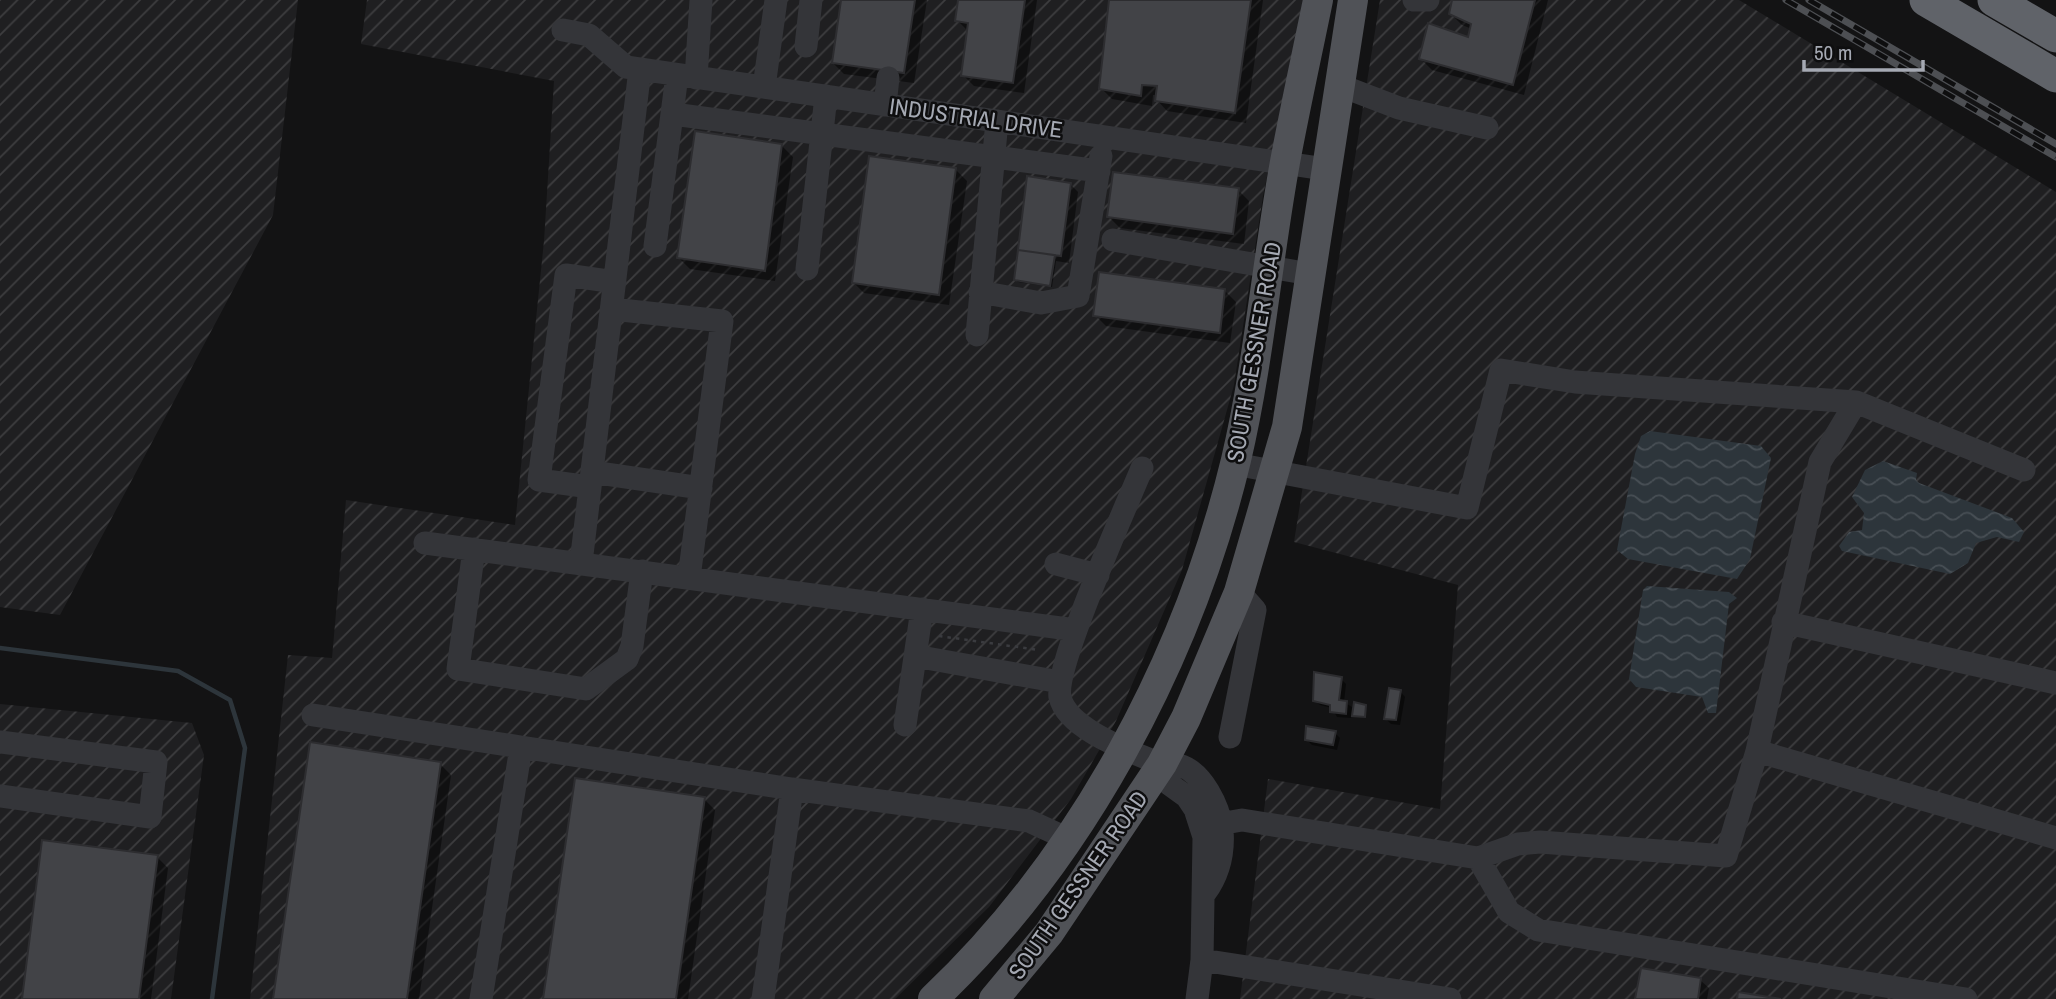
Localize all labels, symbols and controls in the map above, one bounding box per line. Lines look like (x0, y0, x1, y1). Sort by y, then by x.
scale bar (1804, 28, 1923, 72)
text: 50 m (1814, 38, 1852, 67)
street label: INDUSTRIAL DRIVE (888, 90, 1065, 145)
street label: SOUTH GESSNER ROAD (1219, 239, 1288, 465)
street label: SOUTH GESSNER ROAD (1001, 784, 1154, 985)

